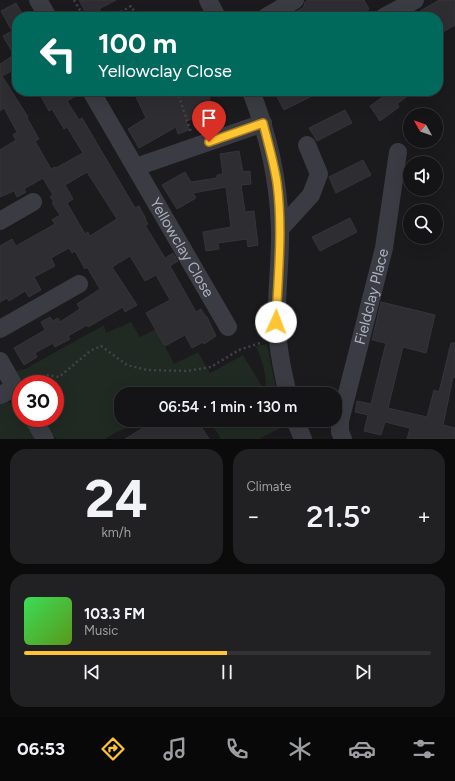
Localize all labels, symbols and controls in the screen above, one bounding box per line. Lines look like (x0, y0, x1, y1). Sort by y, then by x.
text: 100 m (98, 26, 177, 60)
icon: left (32, 28, 84, 80)
text: Yellowclay Close (98, 60, 232, 82)
pin (192, 101, 226, 142)
icon: arrive (198, 107, 220, 129)
north arrow (403, 108, 443, 148)
map controls (403, 108, 443, 244)
button: sound (403, 156, 443, 196)
street label: Yellowclay Close (146, 195, 218, 300)
button: search (403, 204, 443, 244)
street label: Fieldclay Place (351, 247, 393, 347)
position arrow (255, 301, 297, 343)
speed limit sign: 30 (12, 375, 64, 427)
text: 06:54 · 1 min · 130 m (159, 398, 297, 416)
text: 24 (85, 468, 148, 530)
text: Climate (247, 479, 291, 494)
text: 21.5° (306, 498, 371, 535)
text: − (247, 503, 260, 530)
text: + (417, 503, 431, 530)
text: km/h (101, 525, 131, 540)
text: 103.3 FM (84, 605, 145, 623)
text: Music (84, 623, 118, 638)
icon: previous (81, 661, 103, 683)
icon: pause (216, 661, 238, 683)
icon: next (352, 661, 374, 683)
icon: directions (99, 735, 127, 763)
icon: music (161, 735, 189, 763)
icon: phone (223, 735, 251, 763)
icon: climate (286, 735, 314, 763)
icon: car (348, 735, 376, 763)
icon: filters (410, 735, 438, 763)
text: 06:53 (17, 738, 65, 760)

